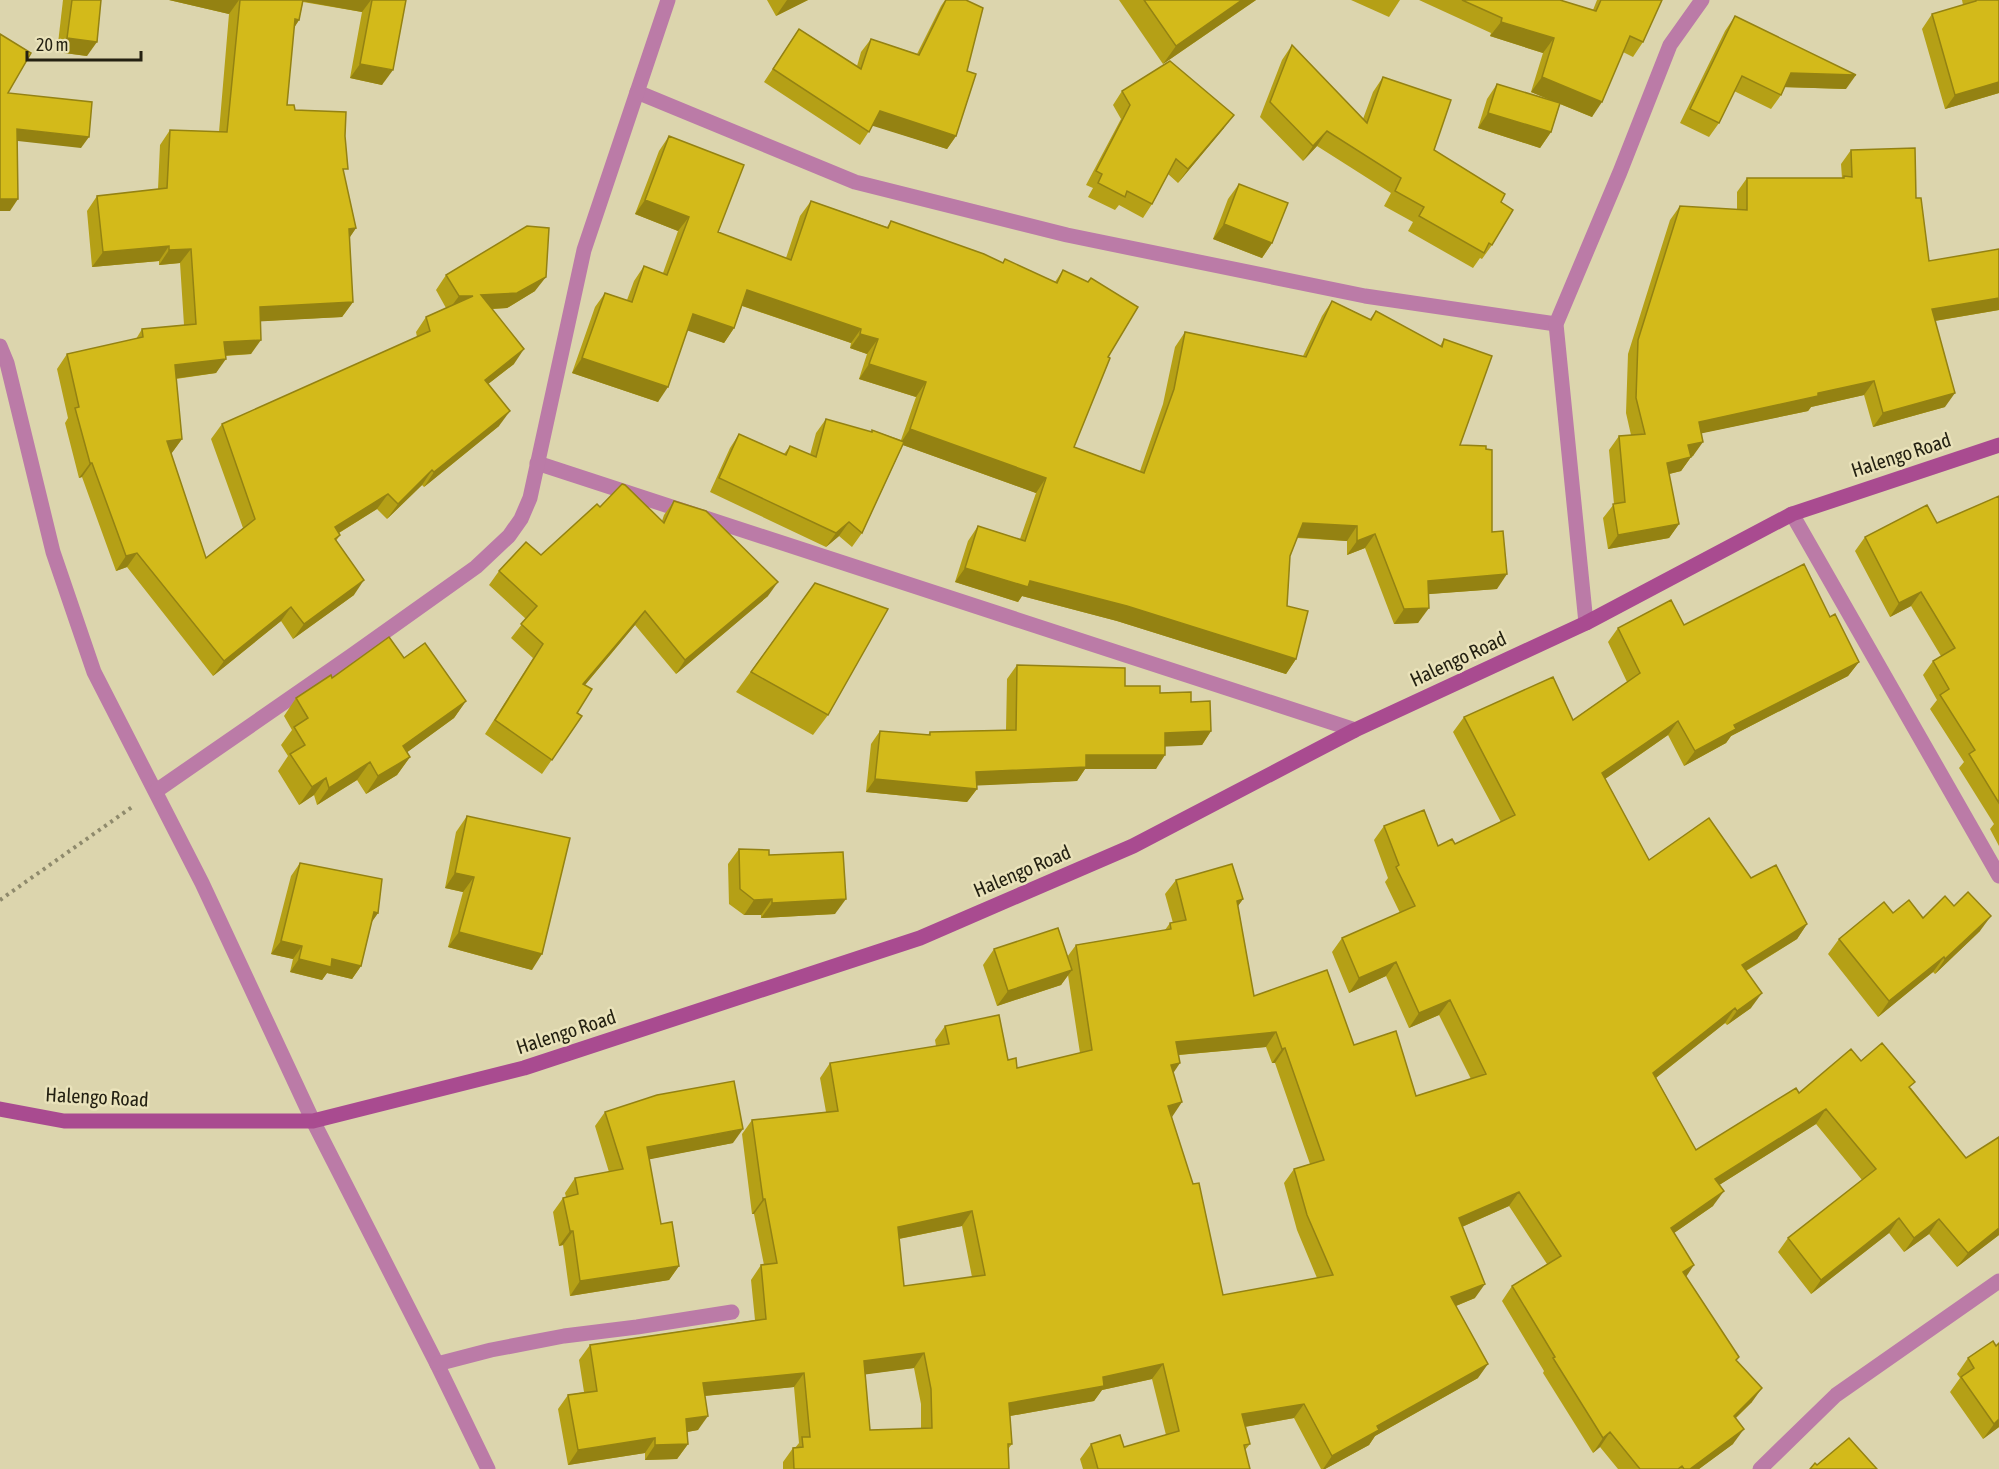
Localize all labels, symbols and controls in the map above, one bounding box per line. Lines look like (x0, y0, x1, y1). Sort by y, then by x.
scale bar (27, 24, 141, 62)
text: 20 m (36, 34, 68, 55)
street label: Halengo Road (1848, 428, 1954, 481)
street label: Halengo Road (1406, 626, 1509, 691)
street label: Halengo Road (970, 840, 1074, 901)
street label: Halengo Road (513, 1005, 619, 1058)
street label: Halengo Road (45, 1082, 149, 1111)

